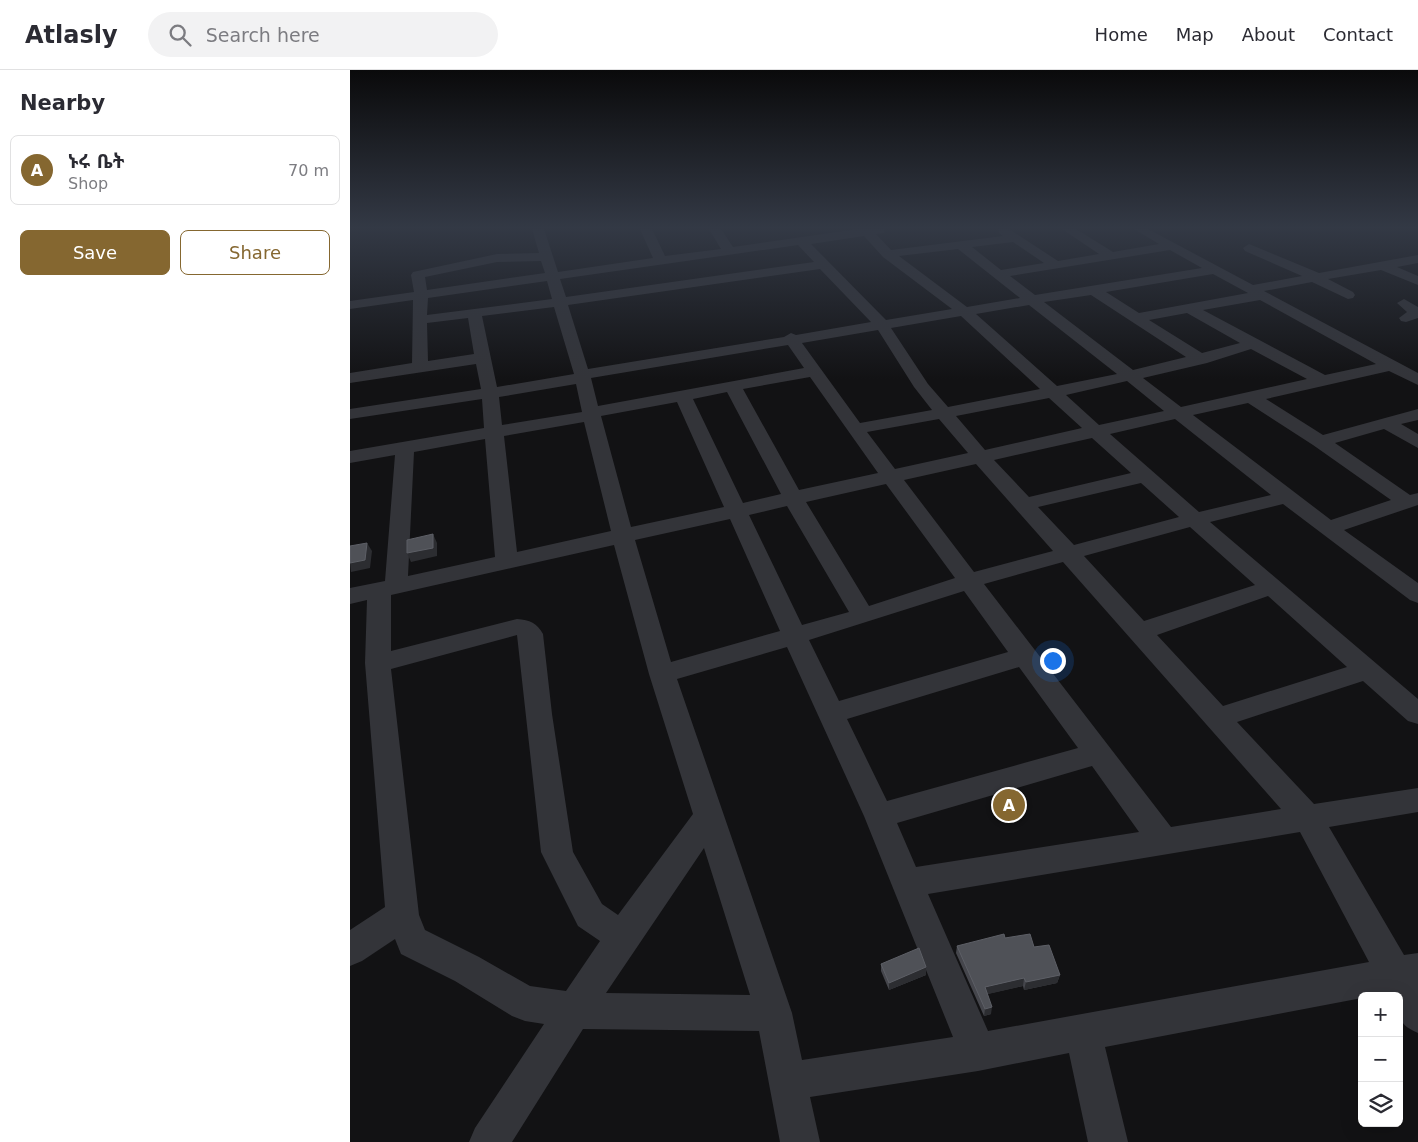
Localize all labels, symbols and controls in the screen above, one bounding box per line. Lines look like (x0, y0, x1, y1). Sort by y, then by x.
search box (148, 12, 498, 57)
text: Atlasly (25, 21, 118, 49)
icon: search (166, 21, 194, 49)
text: Search here (206, 24, 320, 46)
text: Home (1095, 24, 1148, 45)
text: Map (1176, 24, 1214, 45)
text: About (1242, 24, 1295, 45)
text: Contact (1323, 24, 1393, 45)
text: Nearby (20, 91, 105, 115)
text: ኑሩ ቤት (68, 150, 124, 172)
text: A (31, 161, 43, 180)
text: 70 m (288, 161, 329, 180)
text: Shop (68, 174, 108, 193)
button: Save (20, 230, 170, 275)
button: Share (180, 230, 330, 275)
your location (1040, 648, 1066, 674)
pin: A (993, 786, 1025, 824)
map controls (1358, 992, 1403, 1127)
button: + (1358, 992, 1403, 1037)
button: − (1358, 1037, 1403, 1082)
button: layers (1358, 1082, 1403, 1127)

